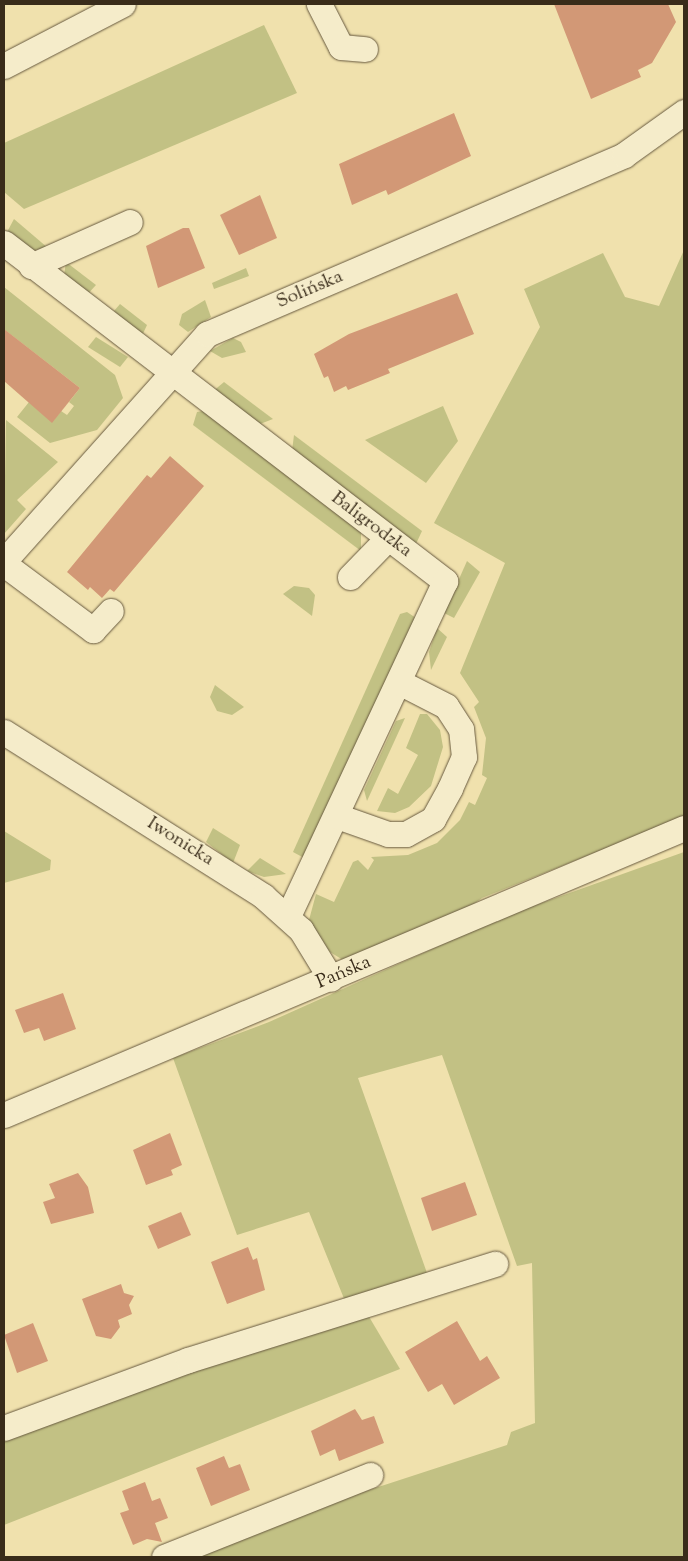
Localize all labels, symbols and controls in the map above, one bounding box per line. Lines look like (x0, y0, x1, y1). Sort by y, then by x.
street label: Solińska (273, 266, 347, 314)
street label: Baligrodzka (326, 487, 416, 563)
street label: Iwonicka (142, 813, 218, 871)
street label: Pańska (313, 951, 375, 995)

